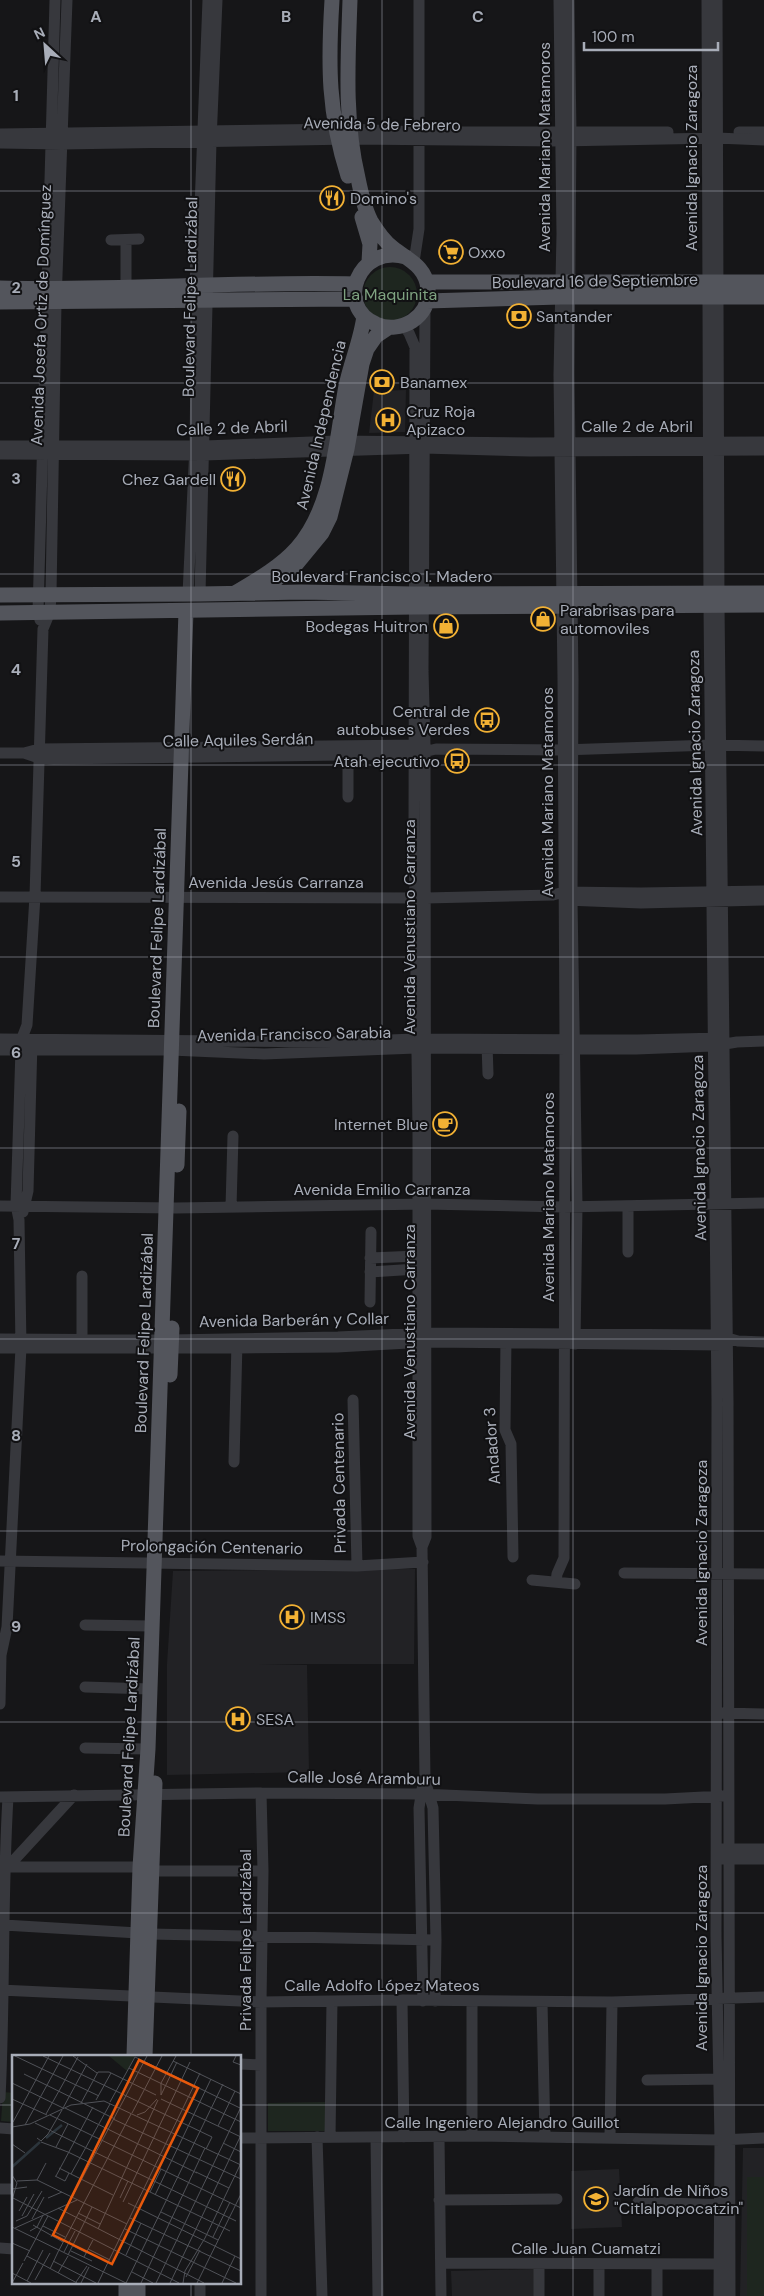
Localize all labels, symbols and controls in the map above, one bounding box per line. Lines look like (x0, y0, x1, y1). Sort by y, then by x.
text: A (90, 6, 102, 27)
text: B (281, 6, 291, 27)
text: C (472, 6, 484, 27)
north arrow (20, 20, 70, 70)
scale bar (584, 20, 718, 52)
text: N (31, 23, 48, 44)
text: 100 m (592, 27, 635, 47)
street label: Avenida Mariano Matamoros (534, 42, 555, 252)
street label: Avenida Ignacio Zaragoza (681, 65, 702, 251)
text: 1 (13, 85, 19, 106)
street label: Avenida 5 de Febrero (303, 112, 461, 136)
street label: Avenida Josefa Ortiz de Domínguez (26, 184, 56, 446)
restaurant icon: Domino's (319, 185, 345, 211)
place label: Domino's (350, 188, 417, 209)
street label: Boulevard Felipe Lardizábal (178, 197, 202, 397)
supermarket icon: Oxxo (438, 239, 464, 265)
place label: Oxxo (468, 242, 505, 263)
street label: Boulevard 16 de Septiembre (492, 269, 698, 293)
text: 2 (11, 277, 21, 298)
park label: La Maquinita (343, 284, 437, 305)
bank icon: Santander (506, 303, 532, 329)
place label: Santander (536, 306, 612, 327)
street label: Avenida Independencia (291, 338, 351, 512)
bank icon: Banamex (369, 369, 395, 395)
place label: Banamex (400, 372, 467, 393)
place label: Cruz Roja Apizaco (406, 401, 475, 440)
hospital icon: Cruz Roja Apizaco (375, 407, 401, 433)
street label: Calle 2 de Abril (176, 416, 288, 440)
street label: Calle 2 de Abril (581, 416, 693, 437)
restaurant icon: Chez Gardell (220, 466, 246, 492)
text: 3 (11, 468, 21, 489)
place label: Chez Gardell (122, 469, 216, 490)
street label: Boulevard Francisco I. Madero (271, 566, 493, 587)
place label: Parabrisas para automoviles (560, 600, 674, 639)
shop icon: Parabrisas para automoviles (530, 606, 556, 632)
shop icon: Bodegas Huitron (433, 613, 459, 639)
place label: Bodegas Huitron (305, 616, 428, 637)
street label: Avenida Ignacio Zaragoza (683, 650, 707, 836)
text: 4 (11, 659, 21, 680)
street label: Avenida Mariano Matamoros (537, 687, 558, 897)
place label: Central de autobuses Verdes (336, 701, 470, 740)
bus stop icon: Central de autobuses Verdes (474, 707, 500, 733)
street label: Calle Aquiles Serdán (162, 728, 314, 752)
bus stop icon: Atah ejecutivo (444, 748, 470, 774)
place label: Atah ejecutivo (334, 751, 440, 772)
street label: Avenida Venustiano Carranza (399, 819, 420, 1035)
street label: Boulevard Felipe Lardizábal (143, 828, 171, 1028)
text: 5 (11, 851, 21, 872)
street label: Avenida Jesús Carranza (188, 872, 364, 893)
street label: Avenida Francisco Sarabia (197, 1022, 391, 1046)
text: 6 (11, 1042, 21, 1063)
street label: Avenida Ignacio Zaragoza (687, 1055, 711, 1241)
street label: Avenida Mariano Matamoros (538, 1092, 559, 1302)
cafe icon: Internet Blue (432, 1111, 458, 1137)
place label: Internet Blue (334, 1114, 428, 1135)
street label: Avenida Emilio Carranza (293, 1179, 471, 1200)
street label: Avenida Venustiano Carranza (399, 1224, 420, 1440)
text: 7 (12, 1233, 21, 1254)
street label: Boulevard Felipe Lardizábal (130, 1233, 158, 1433)
street label: Avenida Barberán y Collar (199, 1308, 389, 1332)
street label: Andador 3 (479, 1407, 505, 1485)
street label: Privada Centenario (327, 1412, 351, 1554)
text: 8 (11, 1425, 21, 1446)
street label: Avenida Ignacio Zaragoza (691, 1460, 712, 1646)
street label: Prolongación Centenario (121, 1535, 303, 1559)
hospital icon: IMSS (279, 1604, 305, 1630)
place label: IMSS (310, 1607, 346, 1628)
text: 9 (11, 1616, 21, 1637)
street label: Boulevard Felipe Lardizábal (113, 1636, 145, 1838)
hospital icon: SESA (225, 1706, 251, 1732)
place label: SESA (256, 1709, 295, 1730)
street label: Calle José Aramburu (287, 1766, 441, 1790)
street label: Privada Felipe Lardizábal (235, 1849, 256, 2031)
street label: Avenida Ignacio Zaragoza (691, 1865, 712, 2051)
street label: Calle Adolfo López Mateos (284, 1975, 480, 1996)
inset map (12, 2055, 241, 2284)
street label: Calle Ingeniero Alejandro Guillot (385, 2112, 619, 2133)
place label: Jardín de Niños "Citlalpopocatzin" (614, 2180, 744, 2219)
school or university icon: Jardín de Niños "Citlalpopocatzin" (583, 2186, 609, 2212)
street label: Calle Juan Cuamatzi (511, 2238, 661, 2259)

